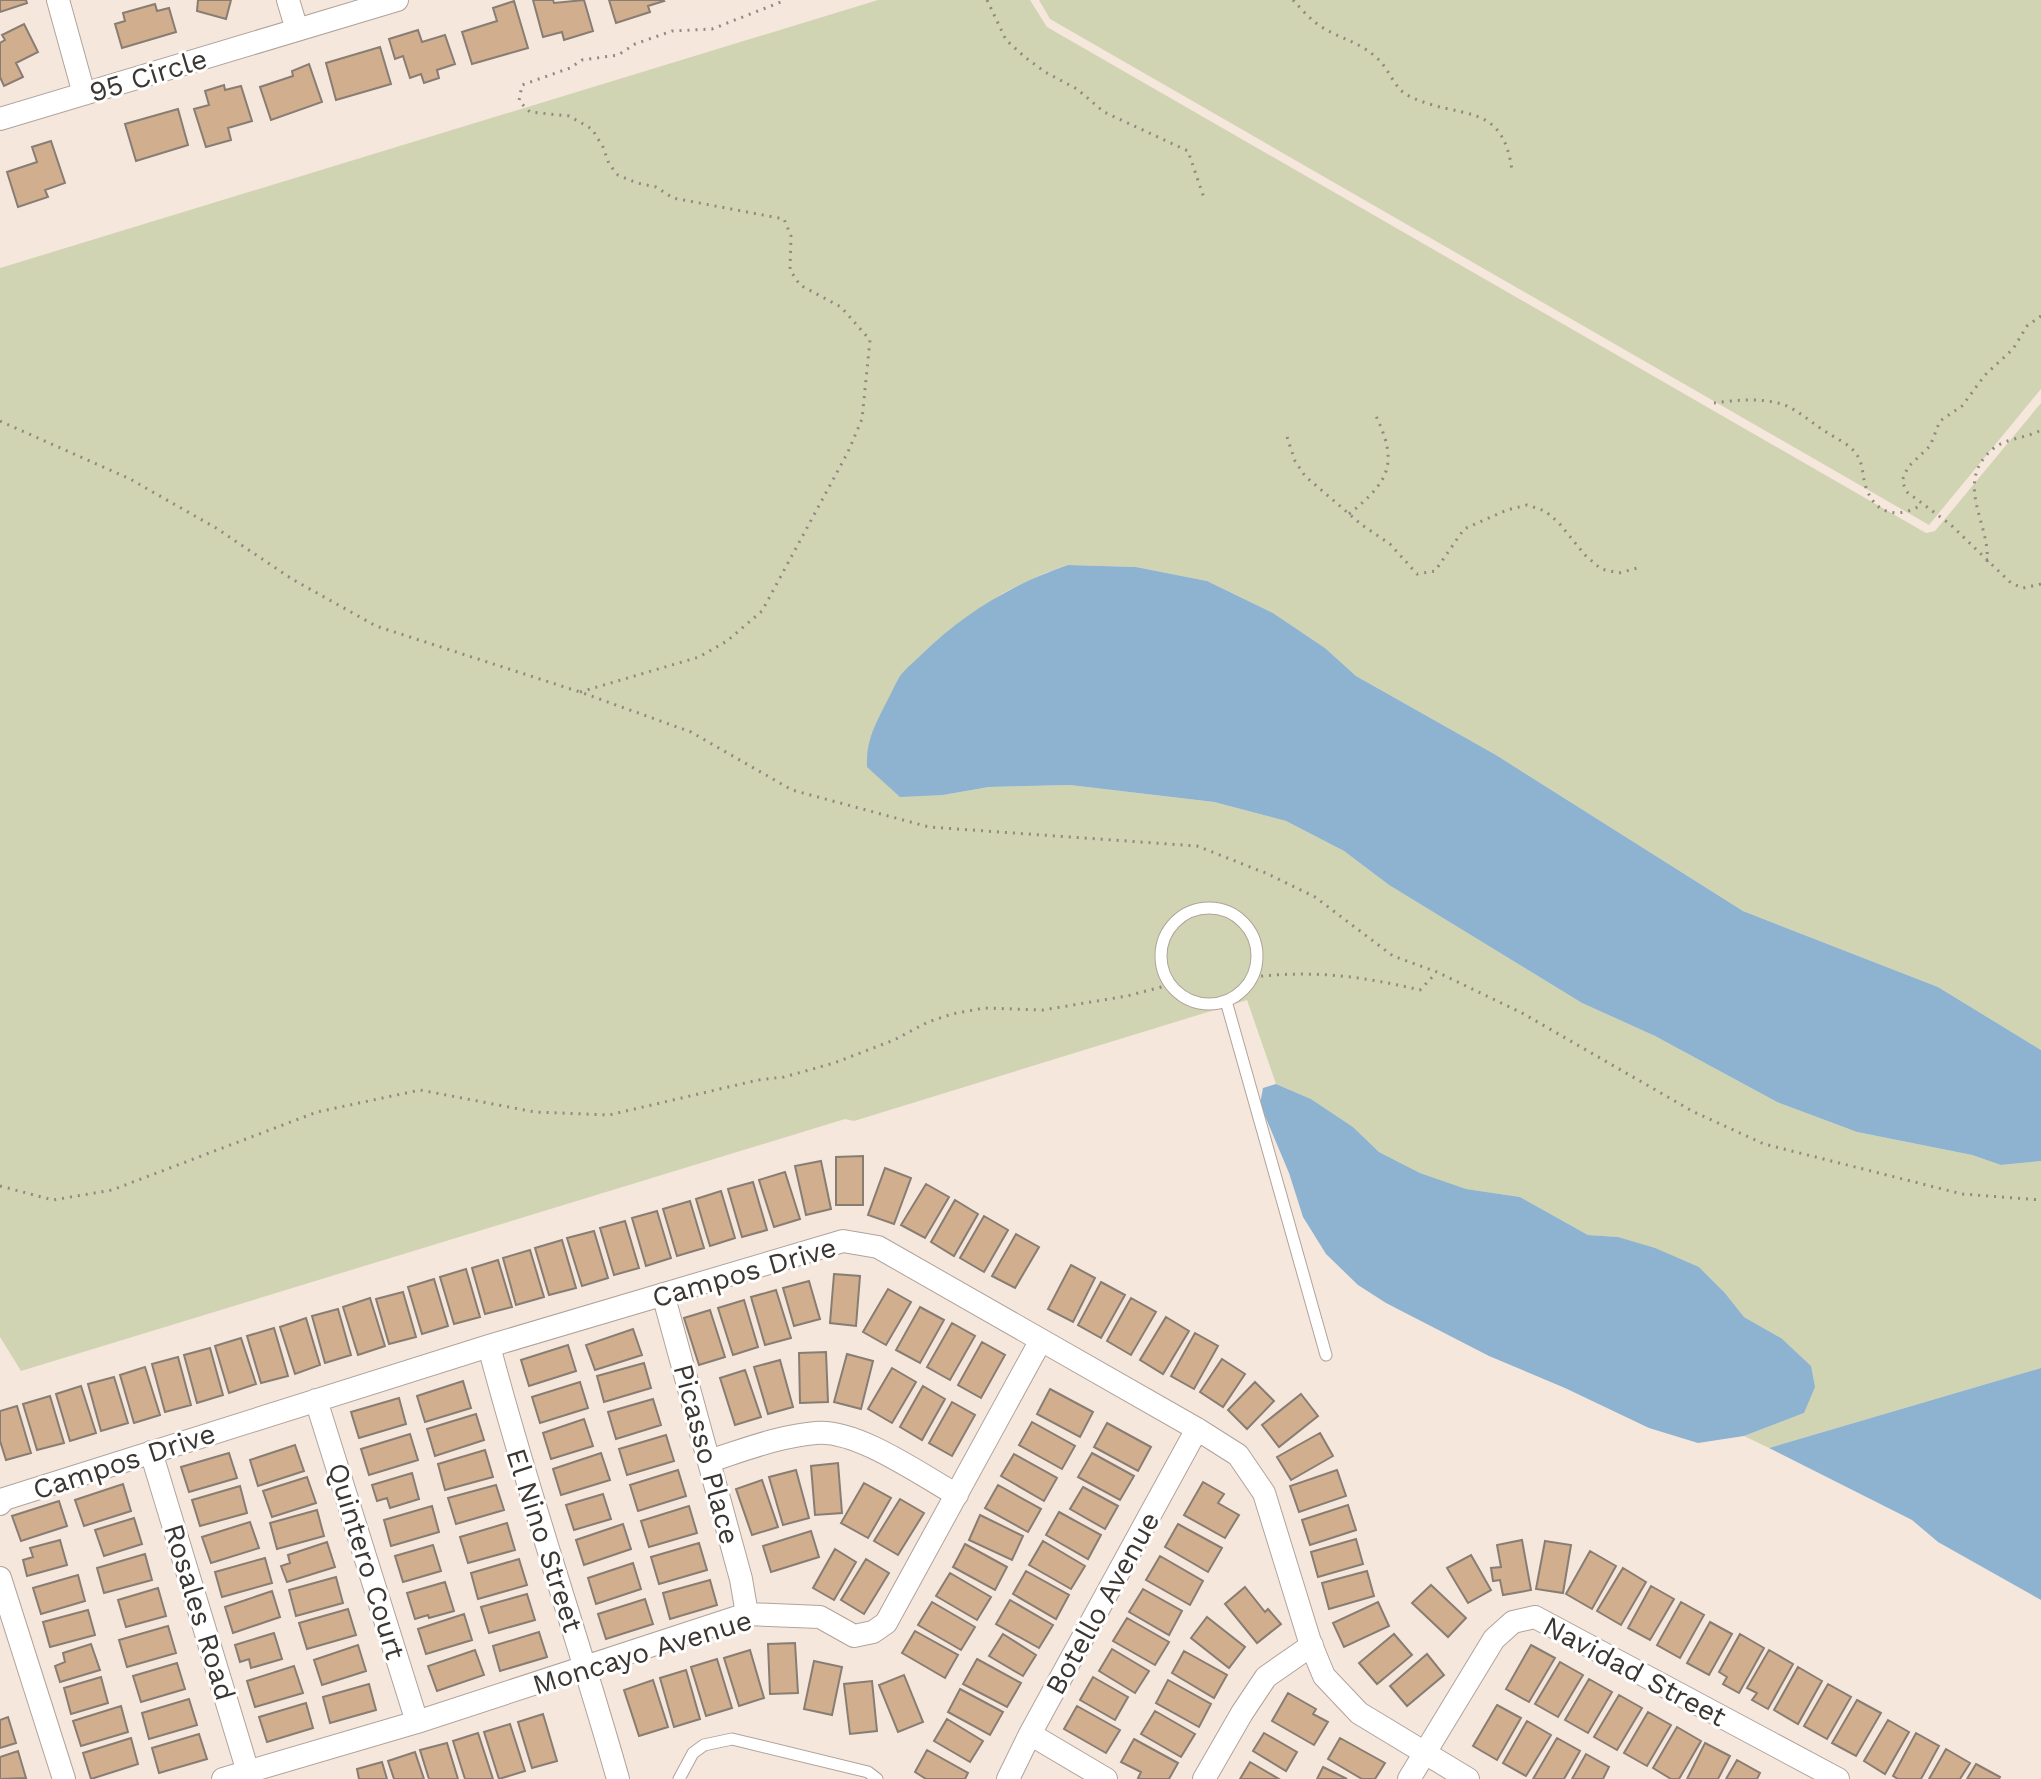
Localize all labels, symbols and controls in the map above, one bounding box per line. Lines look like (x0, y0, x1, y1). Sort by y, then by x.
street label: 95 Circle (85, 42, 211, 109)
street label: Campos Drive (648, 1230, 840, 1315)
street label: Picasso Place (667, 1360, 746, 1548)
street label: Campos Drive (29, 1416, 220, 1507)
street label: El Nino Street (499, 1444, 590, 1636)
street label: Quintero Court (321, 1459, 412, 1664)
street label: Botello Avenue (1039, 1506, 1166, 1701)
street label: Rosales Road (157, 1520, 242, 1704)
street label: Moncayo Avenue (529, 1603, 756, 1701)
street label: Navidad Street (1538, 1609, 1732, 1734)

